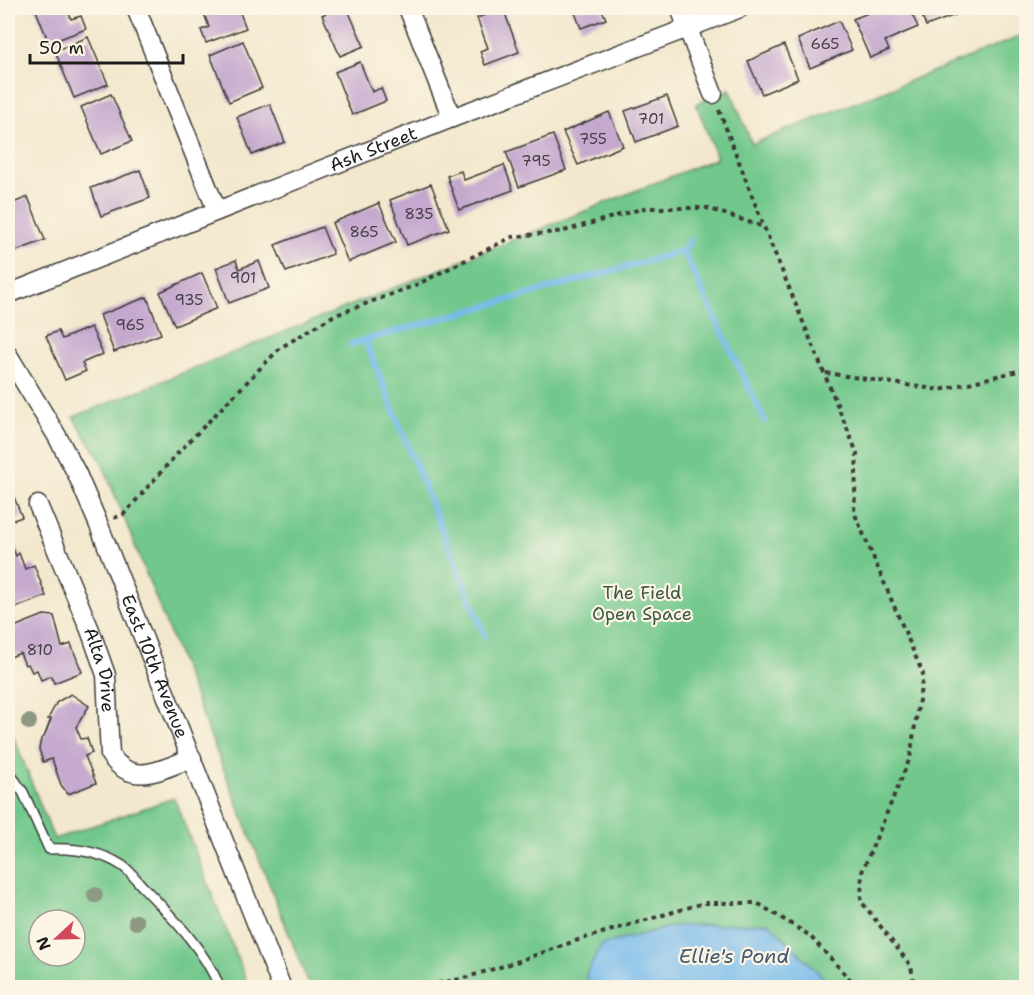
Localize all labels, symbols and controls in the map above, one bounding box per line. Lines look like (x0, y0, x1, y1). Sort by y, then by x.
scale bar (30, 27, 183, 65)
house number: 665 (810, 34, 840, 54)
text: 50 m (39, 36, 84, 60)
house number: 701 (638, 109, 664, 129)
street label: Ash Street (326, 121, 421, 177)
house number: 755 (579, 129, 607, 149)
house number: 795 (521, 151, 551, 171)
house number: 835 (405, 204, 433, 224)
house number: 865 (349, 222, 379, 242)
house number: 901 (230, 268, 256, 288)
house number: 935 (174, 290, 204, 310)
house number: 965 (115, 315, 145, 335)
park label: The Field Open Space (592, 581, 692, 626)
street label: East 10th Avenue (115, 591, 194, 742)
street label: Alta Drive (78, 624, 120, 713)
house number: 810 (27, 640, 53, 660)
north arrow (27, 908, 87, 968)
text: N (31, 934, 56, 953)
water label: Ellie's Pond (679, 943, 790, 969)

